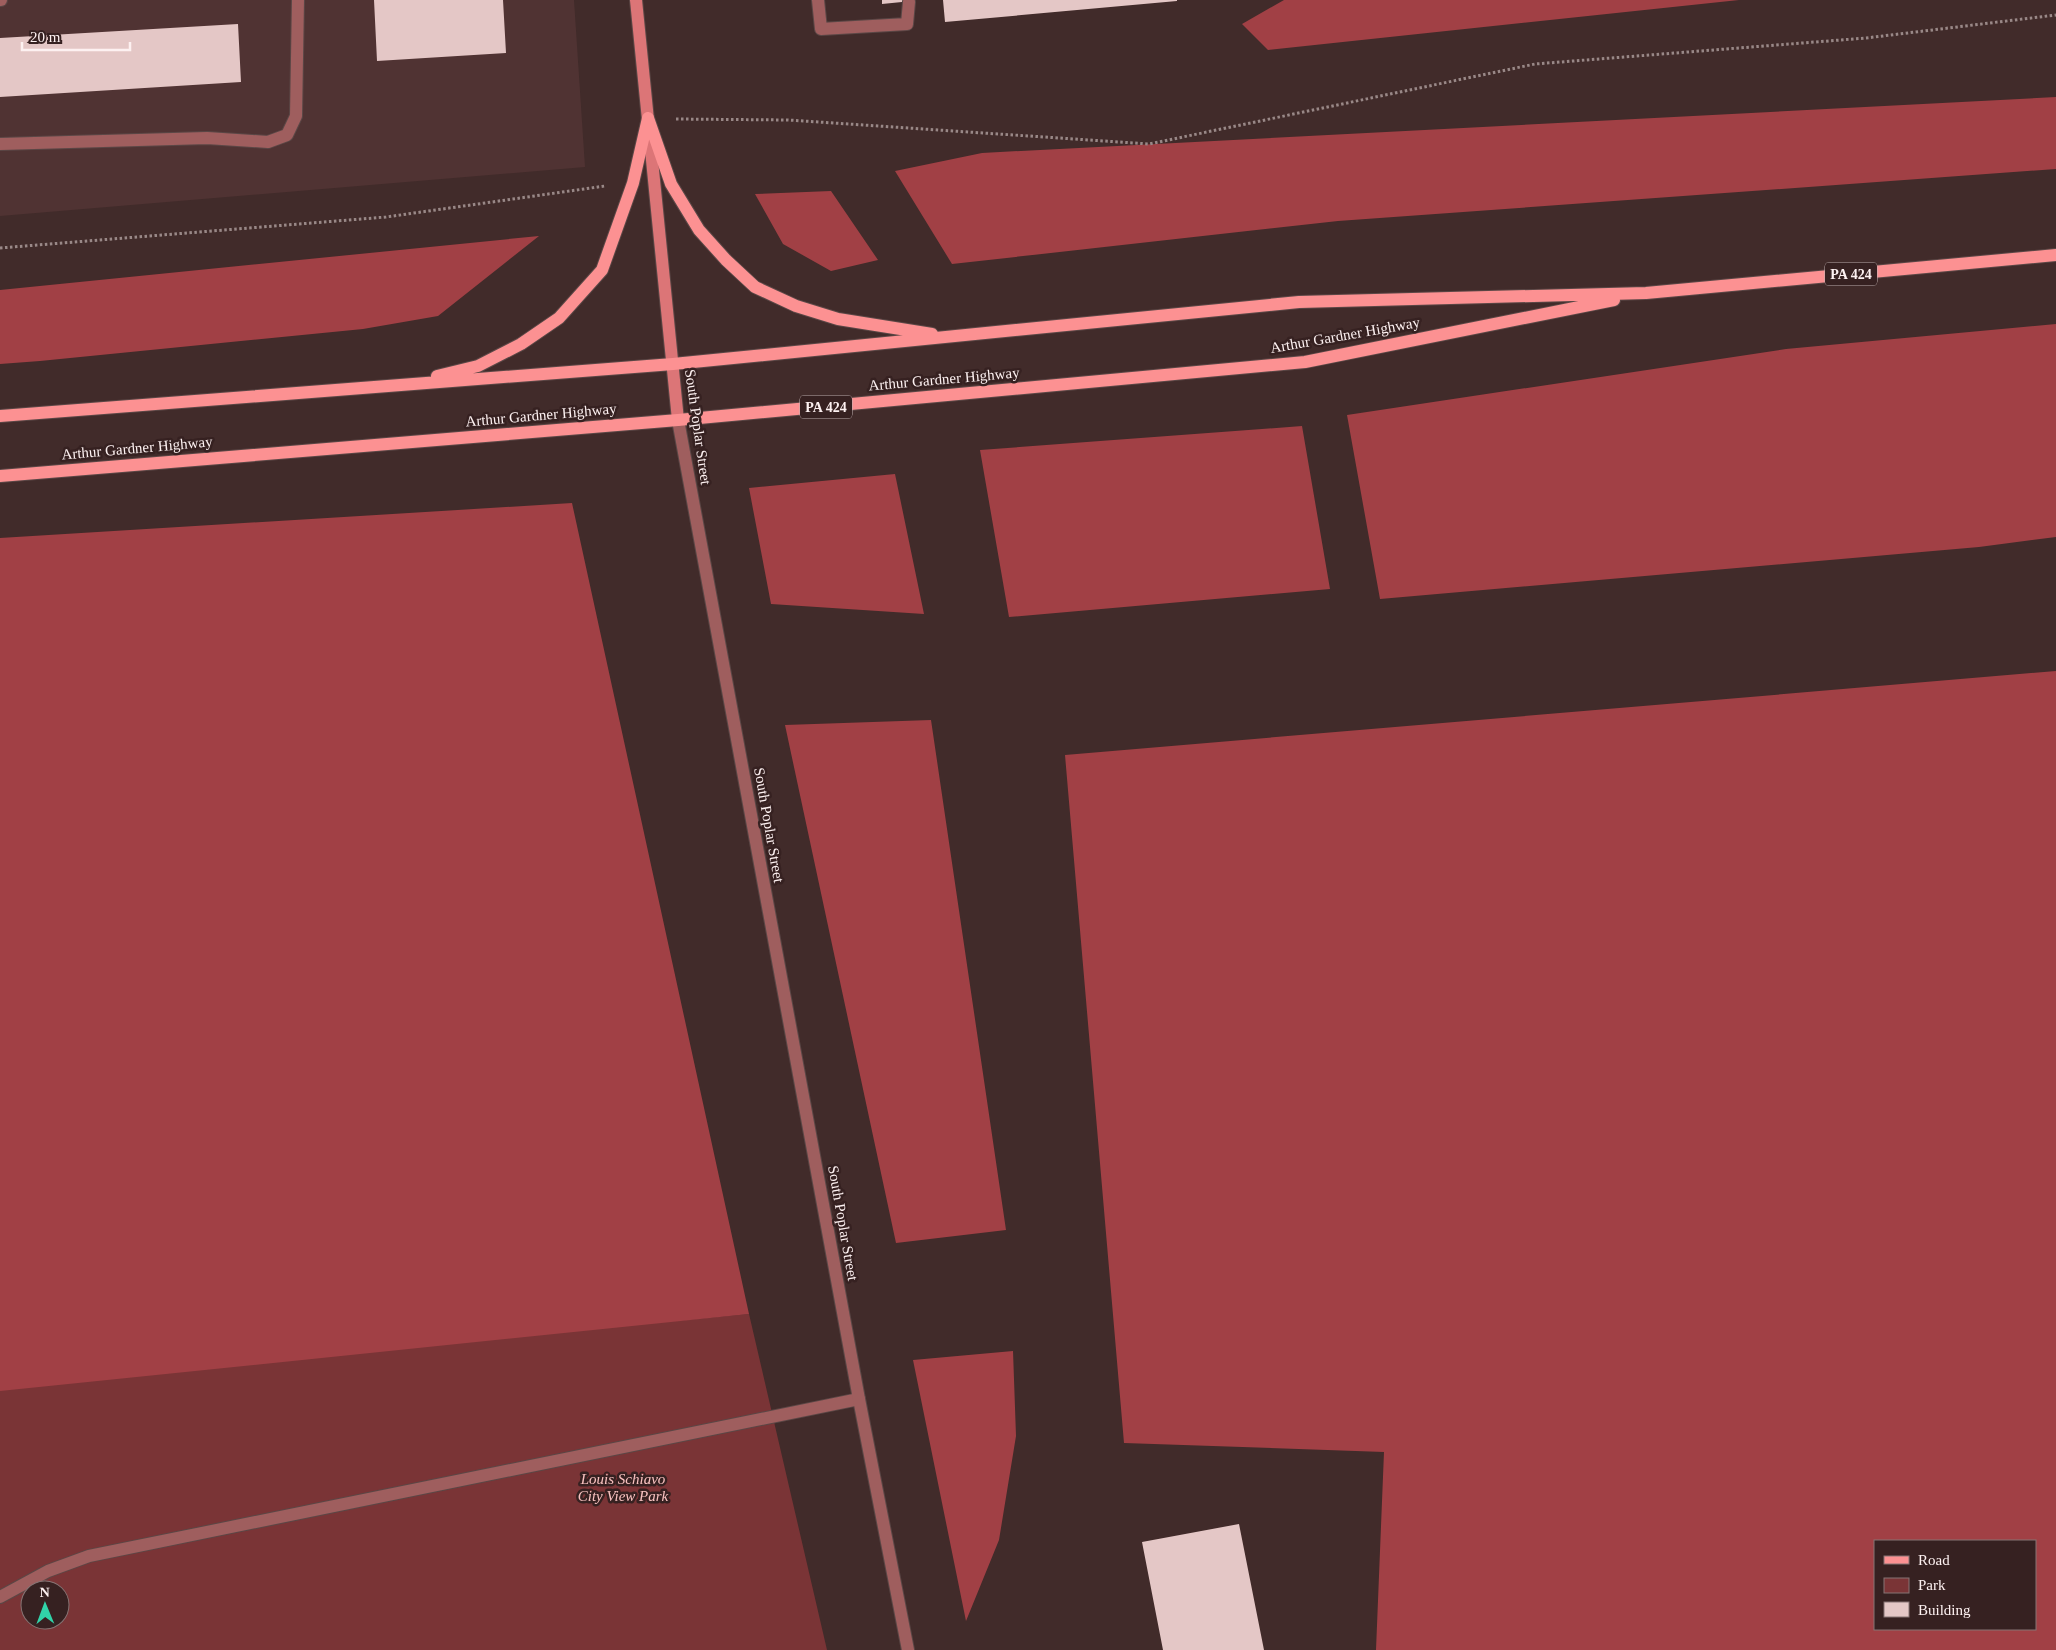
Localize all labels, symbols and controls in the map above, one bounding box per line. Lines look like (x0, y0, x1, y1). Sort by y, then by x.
scale bar (22, 20, 130, 52)
text: 20 m (30, 29, 61, 45)
road number: PA 424 (1825, 262, 1877, 286)
street label: Arthur Gardner Highway (1269, 314, 1422, 356)
street label: Arthur Gardner Highway (868, 364, 1021, 394)
street label: South Poplar Street (682, 368, 714, 487)
road number: PA 424 (800, 396, 852, 418)
street label: Arthur Gardner Highway (465, 400, 618, 430)
street label: Arthur Gardner Highway (61, 433, 214, 463)
street label: South Poplar Street (751, 766, 787, 885)
street label: South Poplar Street (825, 1164, 861, 1283)
park label: Louis Schiavo City View Park (578, 1471, 669, 1504)
legend (1874, 1540, 2036, 1630)
text: Road (1918, 1552, 1950, 1568)
text: Park (1918, 1577, 1946, 1593)
north arrow (20, 1580, 70, 1630)
text: N (40, 1585, 50, 1600)
text: Building (1918, 1602, 1971, 1618)

